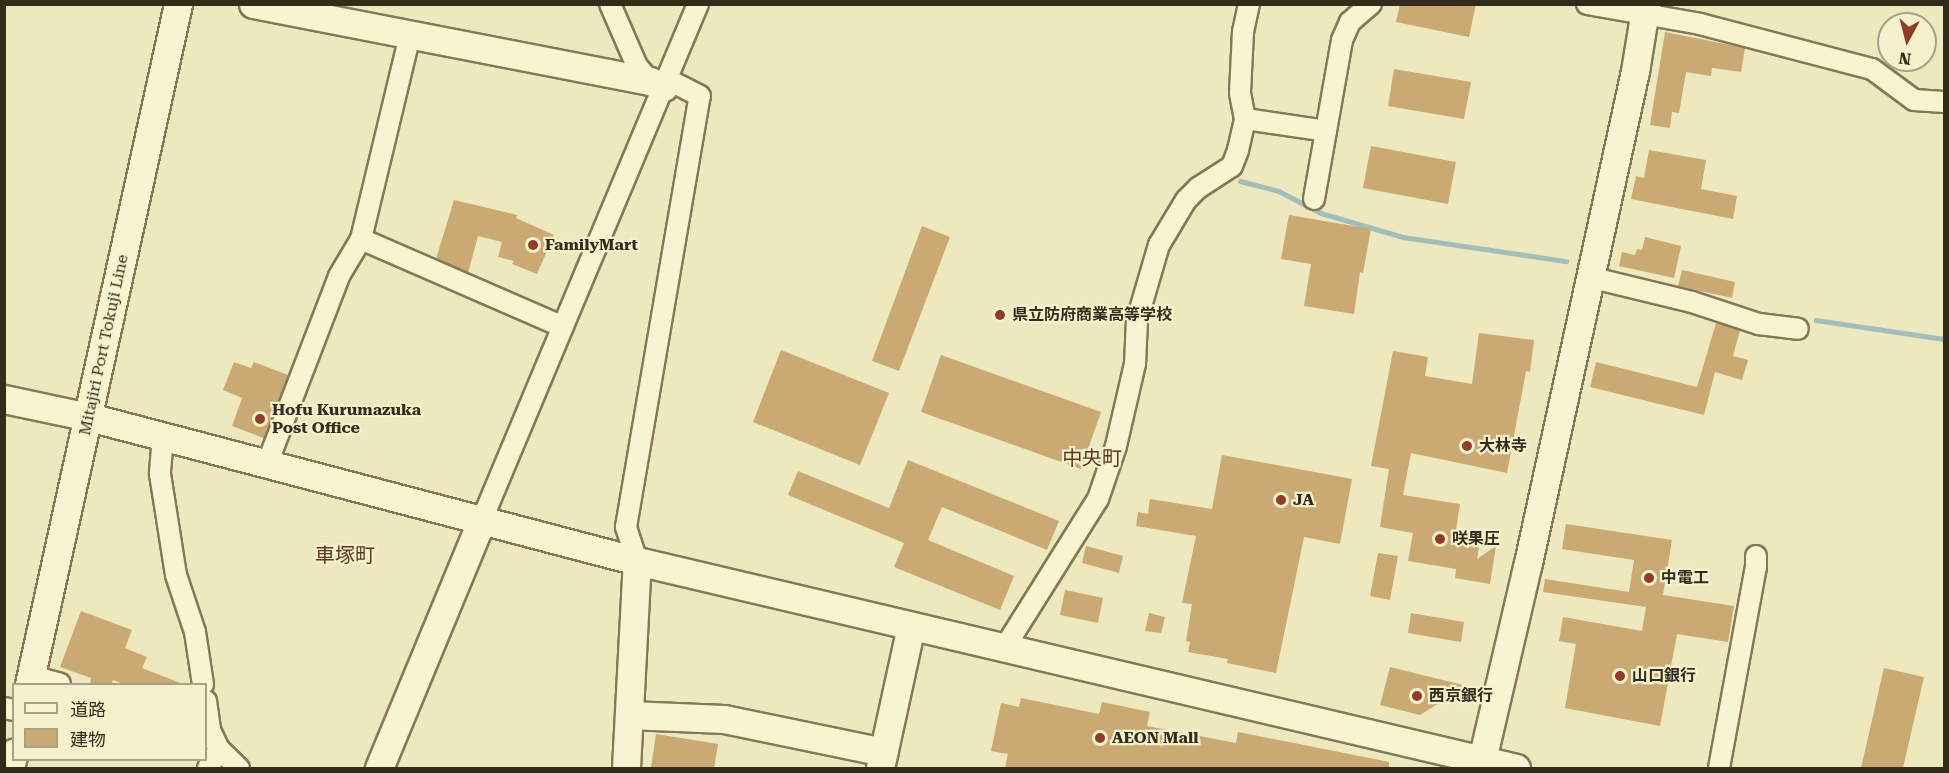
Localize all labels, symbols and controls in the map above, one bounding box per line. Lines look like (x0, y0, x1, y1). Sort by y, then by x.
north arrow (1877, 12, 1937, 72)
text: N (1898, 48, 1912, 69)
place label: FamilyMart (545, 235, 638, 255)
marker: FamilyMart (526, 238, 540, 252)
street label: Mitajiri Port Tokuji Line (75, 253, 133, 437)
place label: 県立防府商業高等学校 (1012, 305, 1172, 325)
marker: 県立防府商業高等学校 (993, 308, 1007, 322)
place label: Hofu Kurumazuka Post Office (272, 400, 421, 438)
marker: Hofu Kurumazuka Post Office (253, 412, 267, 426)
place label: 大林寺 (1479, 436, 1527, 456)
marker: 大林寺 (1460, 439, 1474, 453)
district label: 中央町 (1062, 446, 1122, 470)
place label: JA (1293, 490, 1314, 510)
marker: JA (1274, 493, 1288, 507)
place label: 咲果圧 (1452, 529, 1500, 549)
marker: 咲果圧 (1433, 532, 1447, 546)
district label: 車塚町 (315, 543, 375, 567)
place label: 中電工 (1661, 568, 1709, 588)
marker: 中電工 (1642, 571, 1656, 585)
place label: 山口銀行 (1632, 666, 1696, 686)
marker: 山口銀行 (1613, 669, 1627, 683)
legend (12, 683, 207, 761)
place label: 西京銀行 (1429, 686, 1493, 706)
marker: 西京銀行 (1410, 689, 1424, 703)
text: 道路 (70, 699, 106, 720)
place label: AEON Mall (1112, 728, 1198, 748)
text: 建物 (70, 729, 106, 750)
marker: AEON Mall (1093, 731, 1107, 745)

